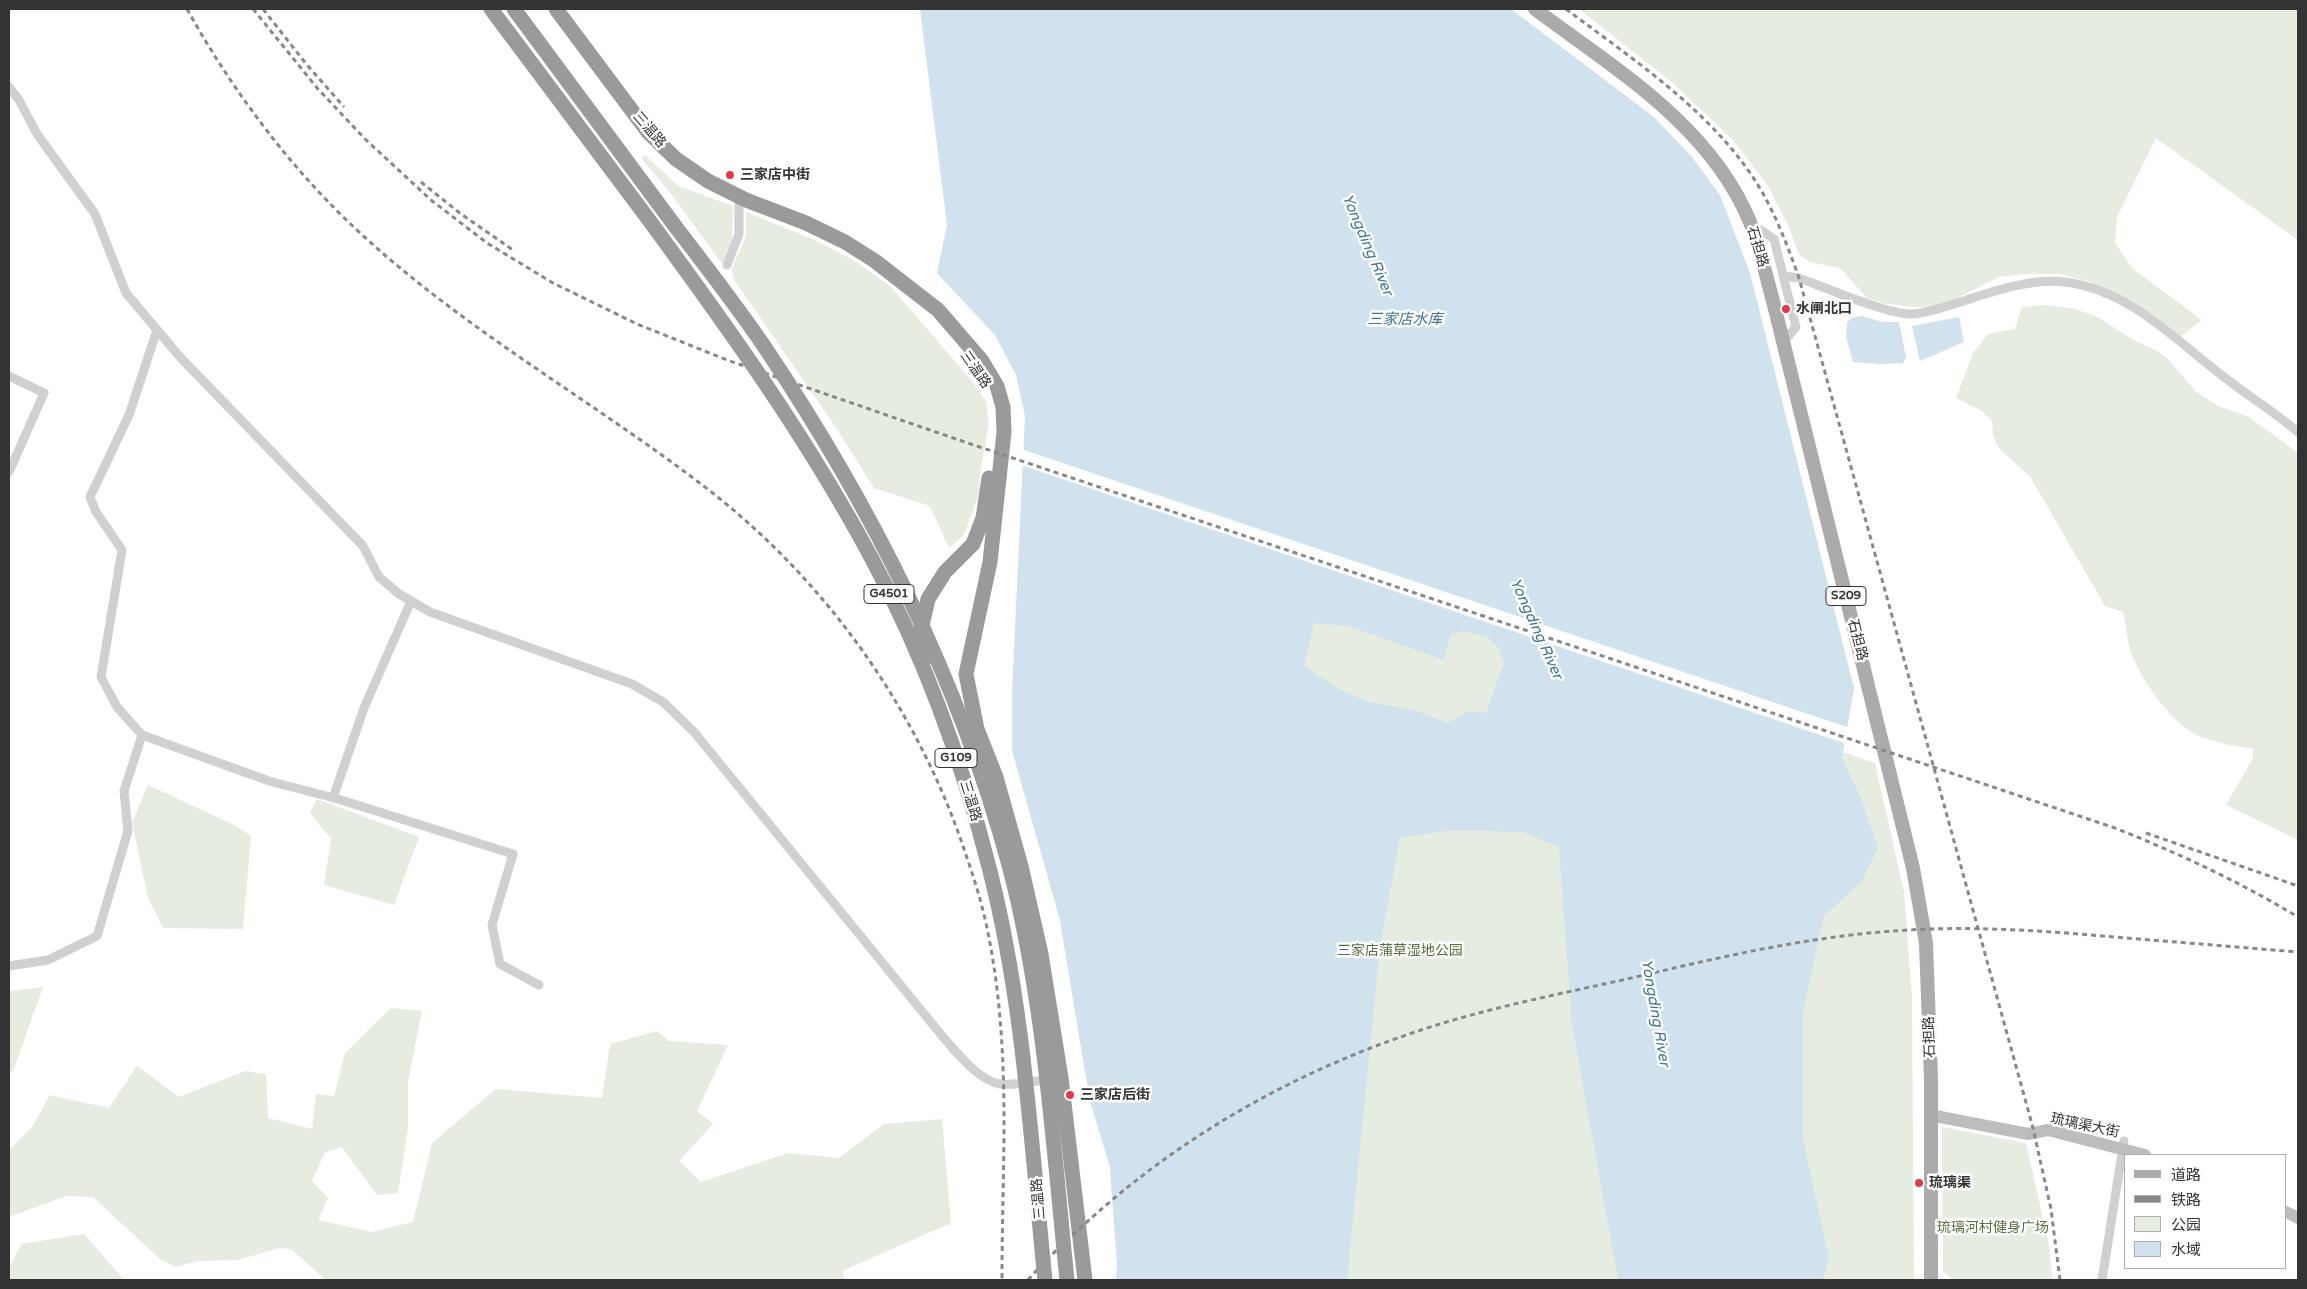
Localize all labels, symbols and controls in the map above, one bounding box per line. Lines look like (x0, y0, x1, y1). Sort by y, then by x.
street label: 三温路 (629, 109, 669, 151)
place label: 三家店中街 (740, 167, 810, 183)
marker: 三家店中街 (724, 169, 736, 181)
water label: Yongding River (1338, 192, 1396, 298)
street label: 石担路 (1743, 224, 1771, 270)
place label: 水闸北口 (1796, 301, 1852, 317)
marker: 水闸北口 (1780, 303, 1792, 315)
water label: 三家店水库 (1368, 311, 1442, 329)
street label: 三温路 (956, 348, 994, 392)
water label: Yongding River (1506, 576, 1566, 682)
road number: G4501 (864, 584, 914, 604)
road number: S209 (1826, 586, 1866, 606)
street label: 石担路 (1844, 618, 1870, 662)
road number: G109 (935, 748, 977, 768)
street label: 三温路 (956, 778, 984, 824)
park label: 三家店蒲草湿地公园 (1337, 943, 1463, 959)
water label: Yongding River (1637, 958, 1673, 1068)
street label: 石担路 (1921, 1016, 1939, 1058)
place label: 三家店后街 (1080, 1087, 1150, 1103)
marker: 三家店后街 (1064, 1089, 1076, 1101)
street label: 琉璃渠大街 (2049, 1111, 2121, 1141)
legend (2124, 1154, 2287, 1269)
text: 道路 (2171, 1166, 2201, 1184)
place label: 琉璃渠 (1929, 1175, 1971, 1191)
street label: 三温路 (1029, 1177, 1049, 1221)
marker: 琉璃渠 (1913, 1177, 1925, 1189)
text: 铁路 (2171, 1191, 2201, 1209)
text: 公园 (2171, 1216, 2201, 1234)
park label: 琉璃河村健身广场 (1937, 1220, 2049, 1236)
text: 水域 (2171, 1241, 2201, 1259)

